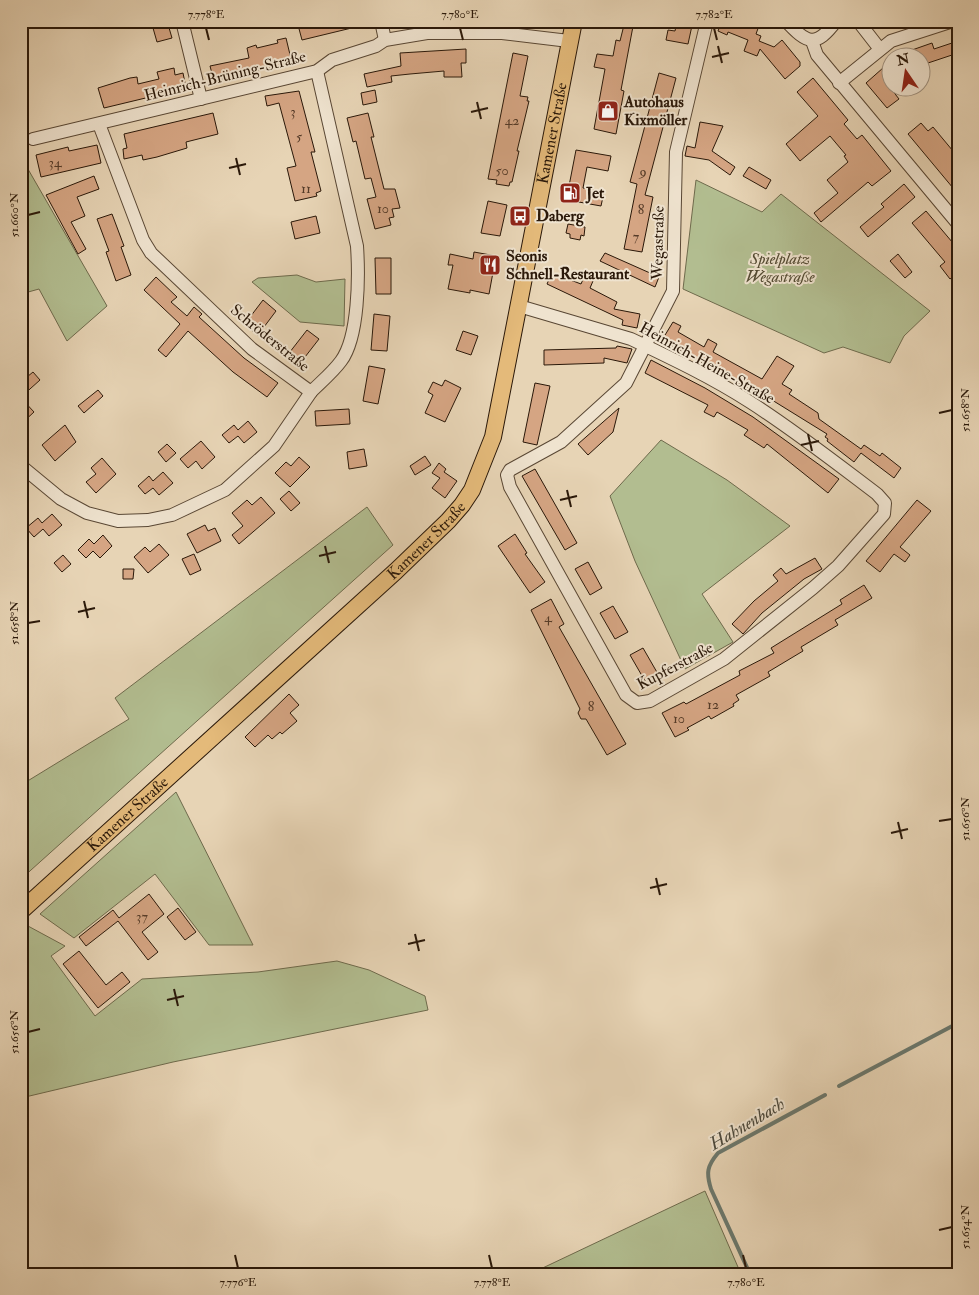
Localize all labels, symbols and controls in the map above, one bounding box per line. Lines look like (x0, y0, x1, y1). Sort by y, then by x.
text: 7.778°E (188, 7, 225, 22)
text: 7.780°E (441, 7, 479, 22)
text: 7.782°E (695, 7, 733, 22)
street label: Heinrich-Brüning-Straße (142, 46, 308, 106)
north arrow (882, 48, 932, 98)
text: N (894, 50, 912, 70)
street label: Kamener Straße (532, 81, 572, 186)
place label: Autohaus Kixmöller (623, 92, 688, 130)
shop icon: Autohaus Kixmöller (596, 99, 620, 123)
house number: 3 (290, 103, 296, 120)
house number: 42 (505, 112, 519, 129)
house number: 5 (296, 128, 303, 145)
house number: 34 (49, 154, 63, 171)
house number: 50 (495, 162, 509, 179)
house number: 9 (638, 163, 647, 180)
house number: 11 (301, 180, 311, 197)
fuel station icon: Jet (558, 181, 582, 205)
place label: Jet (585, 183, 605, 204)
text: 51.660°N (7, 192, 22, 238)
house number: 10 (377, 200, 389, 217)
house number: 8 (638, 201, 645, 218)
bus stop icon: Daberg (508, 204, 532, 228)
street label: Wegastraße (647, 205, 669, 281)
place label: Daberg (536, 206, 585, 227)
house number: 7 (633, 228, 640, 245)
place label: Seonis Schnell-Restaurant (506, 246, 630, 284)
park label: Spielplatz Wegastraße (745, 249, 815, 287)
restaurant icon: Seonis Schnell-Restaurant (478, 253, 502, 277)
street label: Schröderstraße (226, 300, 314, 376)
street label: Heinrich-Heine-Straße (636, 318, 778, 409)
text: 51.658°N (958, 388, 973, 432)
street label: Kamener Straße (383, 497, 470, 584)
text: 51.658°N (7, 601, 22, 645)
house number: 4 (544, 609, 553, 626)
street label: Kupferstraße (633, 637, 717, 695)
house number: 12 (707, 696, 719, 713)
house number: 8 (588, 698, 595, 715)
house number: 10 (673, 710, 685, 727)
street label: Kamener Straße (83, 772, 173, 856)
text: 51.656°N (958, 797, 973, 841)
house number: 37 (136, 908, 148, 925)
text: 51.656°N (7, 1010, 22, 1054)
water label: Hahnenbach (704, 1092, 789, 1156)
text: 51.654°N (958, 1205, 973, 1249)
text: 7.776°E (219, 1275, 257, 1290)
text: 7.778°E (474, 1275, 511, 1290)
text: 7.780°E (727, 1275, 765, 1290)

